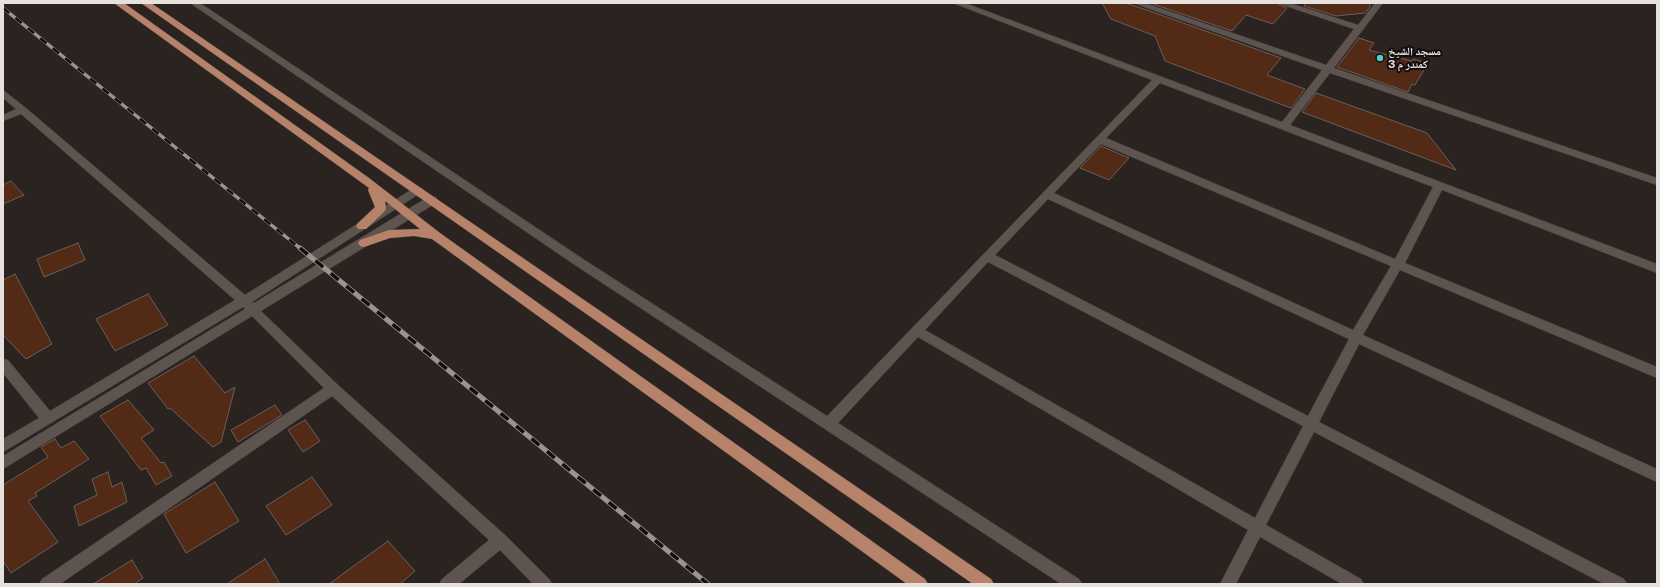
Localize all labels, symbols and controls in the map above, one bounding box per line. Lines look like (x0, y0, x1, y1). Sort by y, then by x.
place label: مسجد الشيخ كمندر م 3 (1388, 45, 1441, 71)
marker: مسجد الشيخ كمندر م 3 (1375, 53, 1385, 63)

